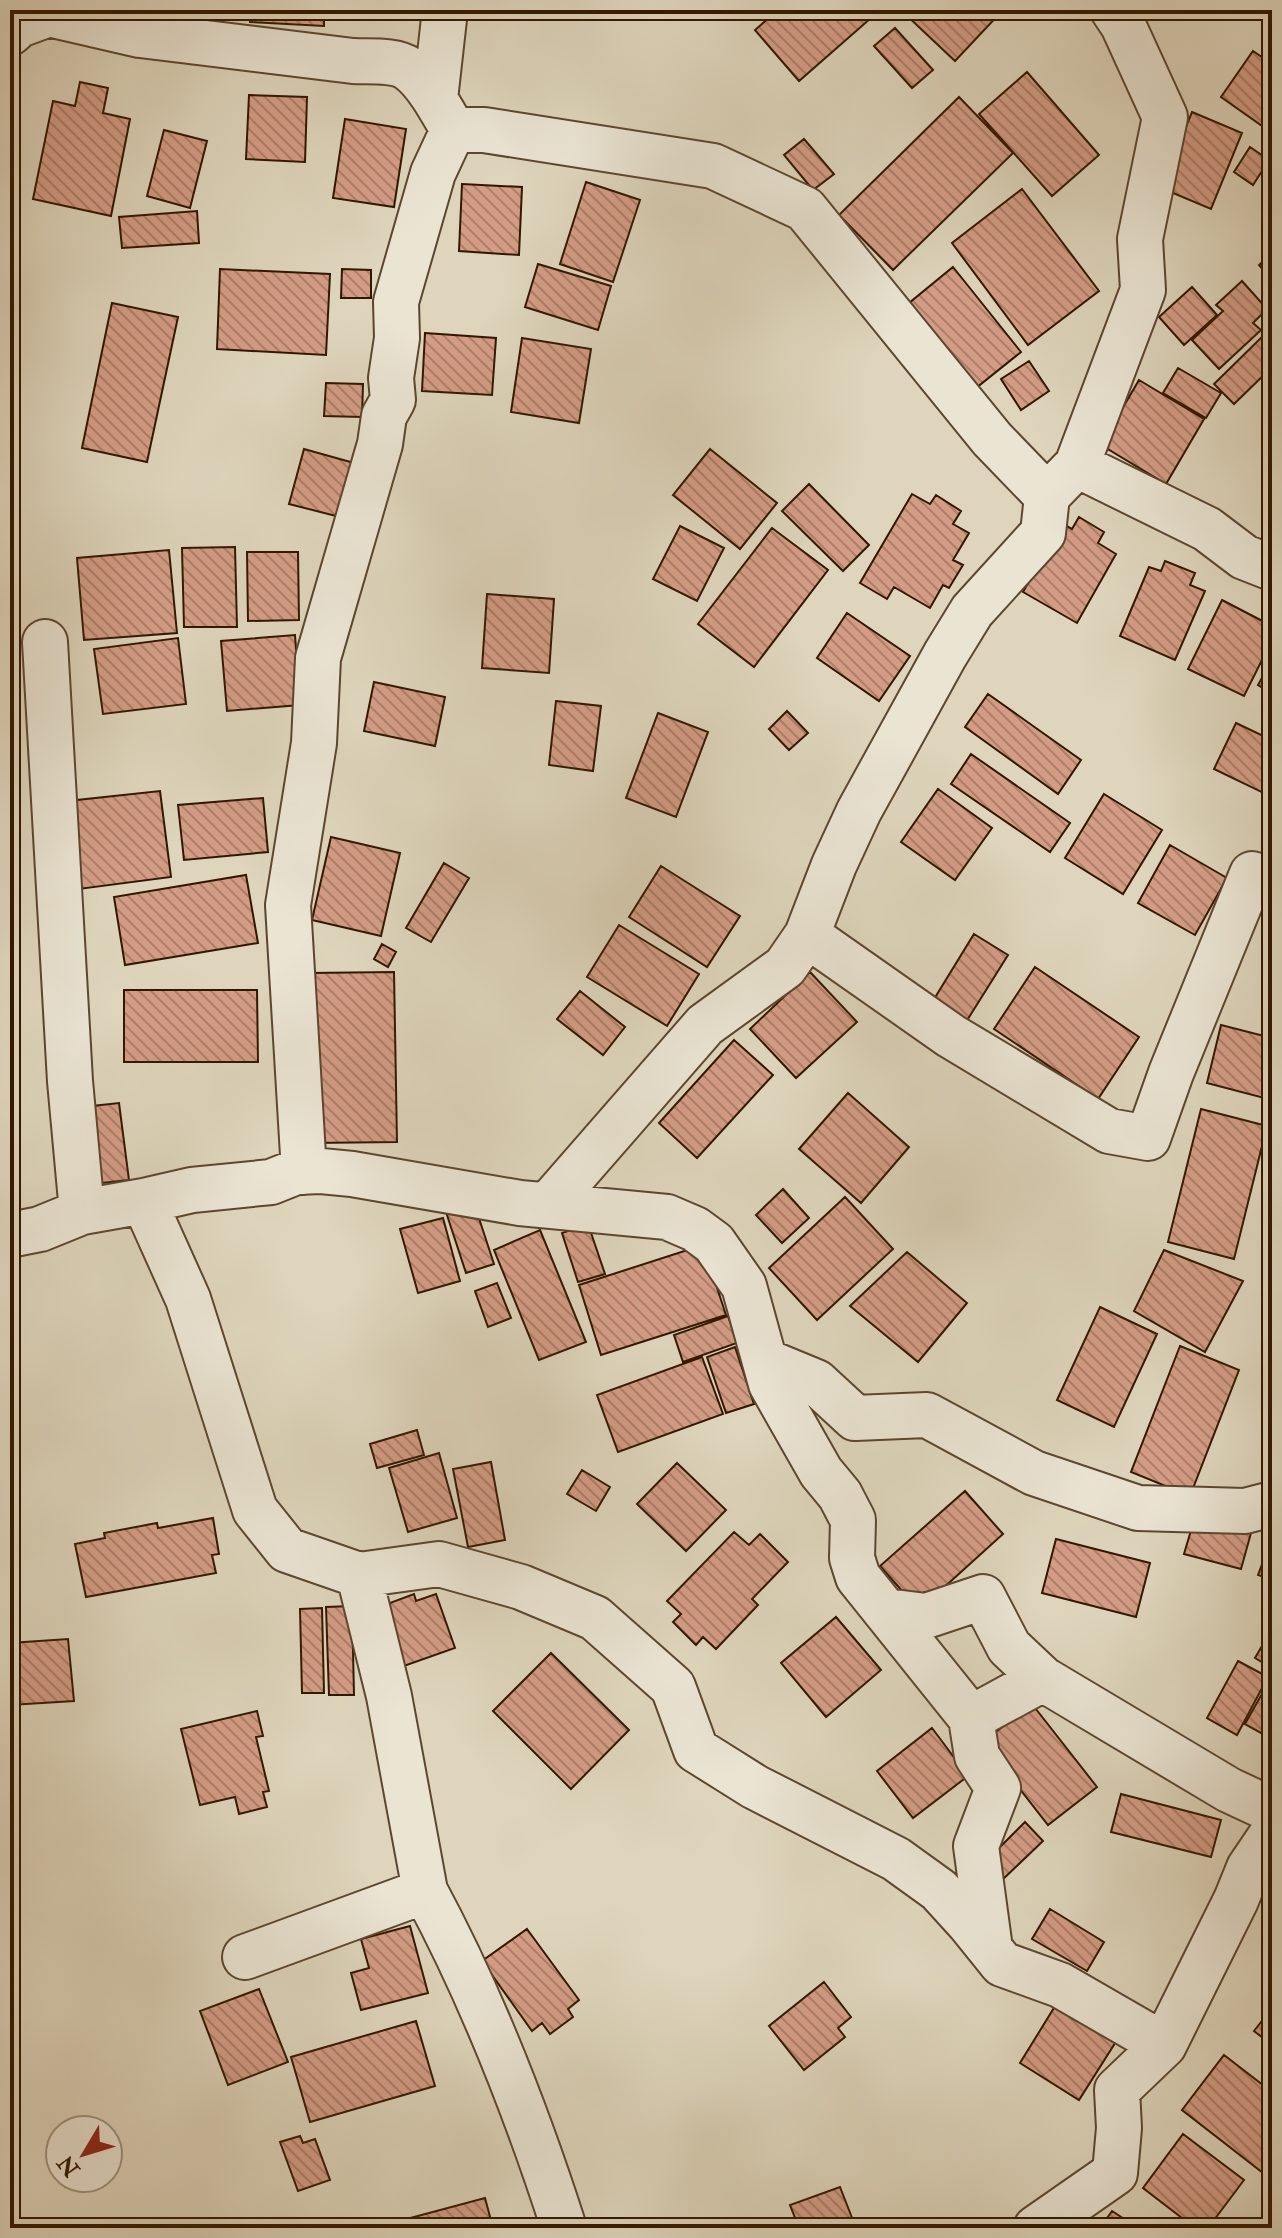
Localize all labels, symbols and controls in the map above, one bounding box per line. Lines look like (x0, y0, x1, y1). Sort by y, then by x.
north arrow (44, 2114, 124, 2194)
text: N (52, 2149, 87, 2183)

